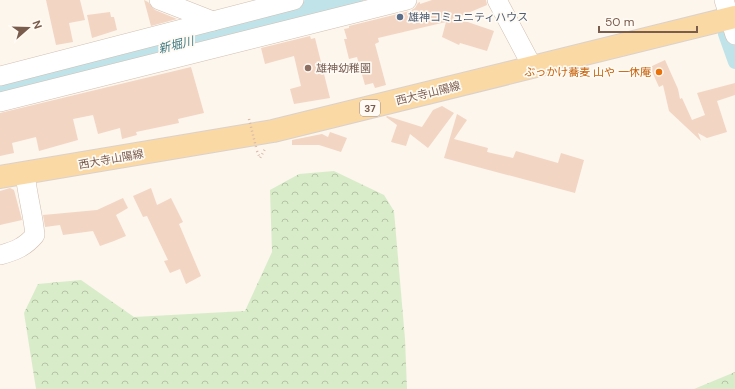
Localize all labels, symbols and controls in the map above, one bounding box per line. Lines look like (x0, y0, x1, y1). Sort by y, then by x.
north arrow (8, 8, 48, 48)
scale bar (599, 8, 697, 34)
place label: 雄神コミュニティハウス (408, 10, 528, 24)
marker: 雄神コミュニティハウス (395, 12, 405, 22)
text: 50 m (605, 14, 634, 30)
text: N (29, 18, 45, 31)
water label: 新堀川 (157, 32, 197, 57)
place label: 雄神幼稚園 (316, 61, 371, 75)
marker: 雄神幼稚園 (303, 63, 313, 73)
place label: ぶっかけ蕎麦 山や 一休庵 (524, 65, 651, 79)
marker: ぶっかけ蕎麦 山や 一休庵 (654, 67, 664, 77)
street label: 西大寺山陽線 (394, 78, 462, 108)
road number: 37 (360, 100, 380, 116)
street label: 西大寺山陽線 (77, 146, 145, 172)

